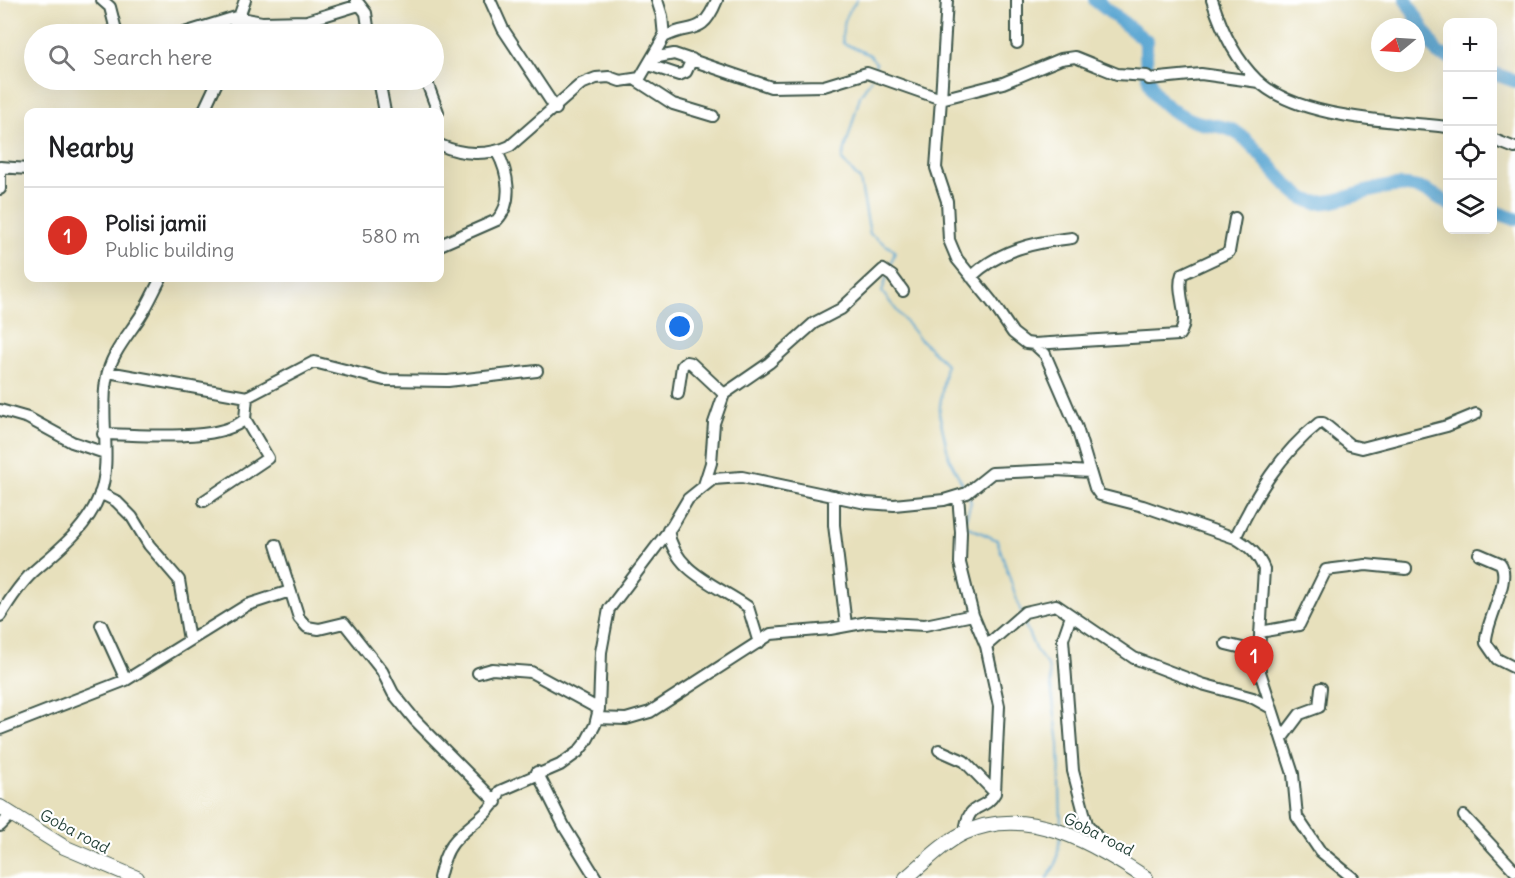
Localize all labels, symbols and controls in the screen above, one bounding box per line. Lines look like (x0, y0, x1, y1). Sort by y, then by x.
north arrow (1371, 18, 1425, 72)
map controls (1443, 18, 1497, 234)
button: + (1443, 18, 1497, 72)
search box (24, 24, 444, 90)
icon: search (45, 41, 78, 74)
text: Search here (93, 43, 212, 71)
button: − (1443, 72, 1497, 126)
button: locate (1443, 126, 1497, 180)
text: Nearby (48, 131, 134, 164)
button: layers (1443, 180, 1497, 234)
text: Polisi jamii (105, 209, 207, 237)
text: 1 (64, 223, 71, 248)
text: 580 m (362, 223, 420, 248)
text: Public building (105, 237, 234, 262)
your location (665, 312, 694, 341)
pin: 1 (1234, 636, 1274, 686)
street label: Goba road (37, 804, 113, 858)
street label: Goba road (1061, 808, 1137, 860)

